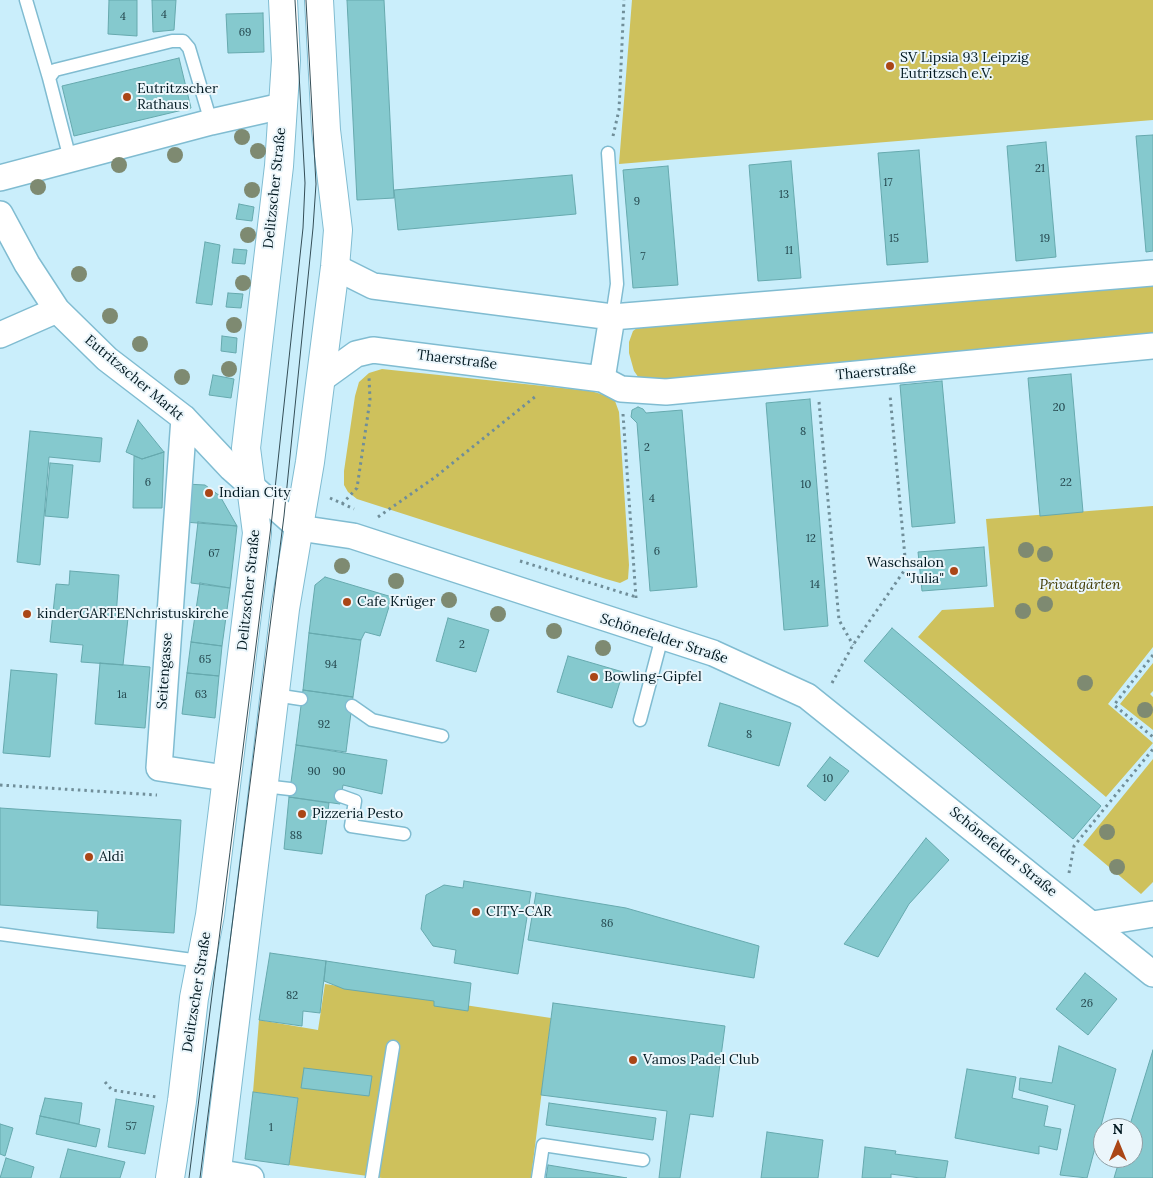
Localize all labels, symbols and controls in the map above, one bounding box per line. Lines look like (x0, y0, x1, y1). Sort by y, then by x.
house number: 4 (161, 8, 167, 22)
house number: 4 (120, 10, 126, 24)
house number: 69 (239, 26, 251, 40)
place label: SV Lipsia 93 Leipzig Eutritzsch e.V. (900, 50, 1029, 82)
marker: SV Lipsia 93 Leipzig Eutritzsch e.V. (884, 60, 896, 72)
place label: Eutritzscher Rathaus (137, 81, 218, 114)
marker: Eutritzscher Rathaus (121, 91, 133, 103)
street label: Delitzscher Straße (260, 127, 290, 249)
house number: 21 (1035, 162, 1045, 176)
house number: 17 (883, 176, 893, 190)
house number: 13 (779, 188, 789, 202)
house number: 9 (634, 195, 640, 209)
house number: 15 (889, 232, 899, 246)
house number: 19 (1040, 232, 1050, 246)
house number: 11 (785, 244, 793, 258)
house number: 7 (640, 250, 646, 264)
street label: Eutritzscher Markt (81, 332, 187, 424)
street label: Thaerstraße (416, 347, 498, 373)
street label: Thaerstraße (835, 360, 917, 384)
house number: 20 (1053, 401, 1065, 415)
house number: 8 (800, 425, 806, 439)
house number: 2 (644, 441, 650, 455)
house number: 6 (145, 476, 151, 490)
house number: 22 (1060, 476, 1072, 490)
house number: 10 (801, 478, 811, 492)
place label: Indian City (219, 485, 291, 501)
marker: Indian City (203, 487, 215, 499)
house number: 4 (649, 492, 655, 506)
street label: Delitzscher Straße (234, 529, 264, 651)
house number: 12 (806, 532, 816, 546)
house number: 6 (654, 545, 660, 559)
house number: 67 (208, 547, 220, 561)
place label: Waschsalon "Julia" (867, 555, 944, 588)
marker: Waschsalon "Julia" (948, 565, 960, 577)
park label: Privatgärten (1039, 577, 1121, 593)
house number: 14 (810, 578, 820, 592)
place label: Cafe Krüger (357, 594, 435, 610)
marker: Cafe Krüger (341, 596, 353, 608)
place label: kinderGARTENchristuskirche (37, 606, 229, 622)
marker: kinderGARTENchristuskirche (21, 608, 33, 620)
street label: Schönefelder Straße (598, 610, 730, 668)
street label: Seitengasse (154, 632, 176, 710)
house number: 2 (459, 638, 465, 652)
house number: 65 (199, 653, 211, 667)
house number: 94 (325, 658, 337, 672)
place label: Bowling-Gipfel (604, 669, 702, 685)
marker: Bowling-Gipfel (588, 671, 600, 683)
house number: 1a (117, 688, 127, 702)
house number: 63 (195, 688, 207, 702)
house number: 92 (318, 718, 330, 732)
house number: 8 (746, 728, 752, 742)
house number: 90 (307, 765, 321, 779)
house number: 90 (332, 765, 346, 779)
house number: 10 (823, 772, 833, 786)
street label: Schönefelder Straße (946, 803, 1060, 901)
place label: Pizzeria Pesto (312, 806, 403, 822)
marker: Pizzeria Pesto (296, 808, 308, 820)
house number: 88 (290, 829, 302, 843)
place label: Aldi (99, 849, 124, 865)
marker: Aldi (83, 851, 95, 863)
place label: CITY-CAR (486, 904, 552, 920)
marker: CITY-CAR (470, 906, 482, 918)
house number: 86 (601, 917, 613, 931)
street label: Delitzscher Straße (179, 931, 215, 1053)
house number: 82 (286, 989, 298, 1003)
house number: 26 (1081, 997, 1093, 1011)
place label: Vamos Padel Club (643, 1052, 759, 1068)
marker: Vamos Padel Club (627, 1054, 639, 1066)
north arrow (1093, 1118, 1143, 1168)
house number: 57 (125, 1120, 137, 1134)
text: N (1113, 1120, 1123, 1138)
house number: 1 (269, 1121, 273, 1135)

